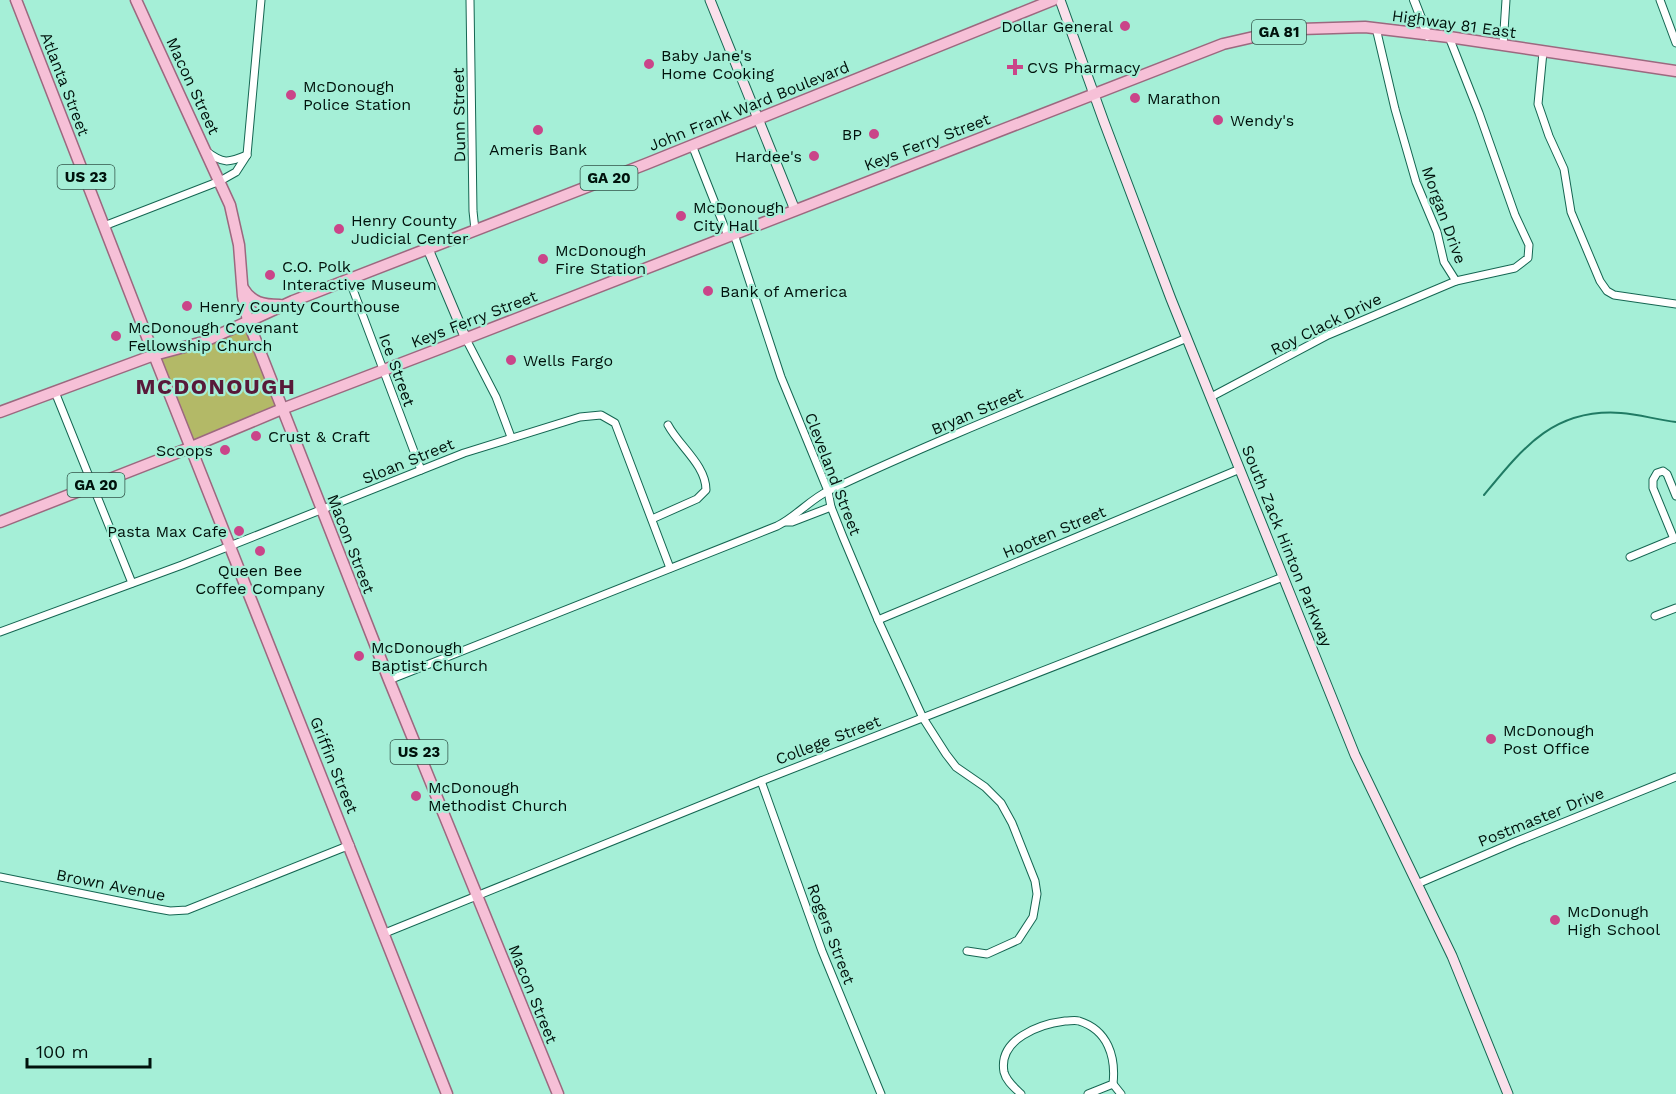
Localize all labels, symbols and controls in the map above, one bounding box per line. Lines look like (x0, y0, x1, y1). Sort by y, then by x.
street label: Highway 81 East (1391, 6, 1518, 42)
place label: Dollar General (1001, 17, 1113, 36)
marker: Dollar General (1118, 19, 1132, 33)
road number: GA 81 (1252, 20, 1306, 44)
street label: Atlanta Street (37, 29, 94, 139)
street label: Macon Street (162, 35, 224, 138)
place label: Baby Jane's Home Cooking (661, 46, 775, 83)
marker: Baby Jane's Home Cooking (642, 57, 656, 71)
street label: John Frank Ward Boulevard (646, 57, 852, 155)
place label: CVS Pharmacy (1027, 58, 1141, 77)
marker: CVS Pharmacy (1008, 60, 1022, 74)
street label: Dunn Street (449, 67, 469, 163)
place label: McDonough Police Station (303, 77, 411, 114)
marker: McDonough Police Station (284, 88, 298, 102)
place label: Marathon (1147, 89, 1221, 108)
marker: Marathon (1128, 91, 1142, 105)
street label: Keys Ferry Street (861, 109, 993, 175)
place label: Wendy's (1230, 111, 1294, 130)
marker: Wendy's (1211, 113, 1225, 127)
marker: Ameris Bank (531, 123, 545, 137)
place label: BP (842, 125, 862, 144)
marker: BP (867, 127, 881, 141)
place label: Ameris Bank (489, 140, 587, 159)
place label: Hardee's (735, 147, 802, 166)
marker: Hardee's (807, 149, 821, 163)
street label: Morgan Drive (1418, 164, 1470, 266)
road number: US 23 (58, 165, 115, 189)
road number: GA 20 (580, 166, 638, 190)
place label: McDonough City Hall (693, 198, 784, 235)
marker: McDonough City Hall (674, 209, 688, 223)
place label: Henry County Judicial Center (351, 211, 469, 248)
marker: Henry County Judicial Center (332, 222, 346, 236)
place label: McDonough Fire Station (555, 241, 646, 278)
marker: McDonough Fire Station (536, 252, 550, 266)
place label: C.O. Polk Interactive Museum (282, 257, 437, 294)
marker: C.O. Polk Interactive Museum (263, 268, 277, 282)
place label: Bank of America (720, 282, 847, 301)
marker: Bank of America (701, 284, 715, 298)
street label: Keys Ferry Street (408, 286, 540, 352)
street label: Roy Clack Drive (1268, 289, 1384, 359)
place label: Henry County Courthouse (199, 297, 400, 316)
marker: Henry County Courthouse (180, 299, 194, 313)
place label: McDonough Covenant Fellowship Church (128, 318, 299, 355)
marker: McDonough Covenant Fellowship Church (109, 329, 123, 343)
street label: Ice Street (375, 331, 419, 409)
place label: Wells Fargo (523, 351, 613, 370)
marker: Wells Fargo (504, 353, 518, 367)
district label: MCDONOUGH (136, 374, 296, 399)
street label: Bryan Street (928, 383, 1026, 439)
street label: Cleveland Street (801, 410, 865, 538)
place label: Crust & Craft (268, 427, 370, 446)
marker: Crust & Craft (249, 429, 263, 443)
street label: Sloan Street (359, 434, 457, 488)
place label: Scoops (156, 441, 213, 460)
street label: South Zack Hinton Parkway (1238, 442, 1337, 650)
marker: Scoops (218, 443, 232, 457)
road number: GA 20 (68, 473, 124, 497)
street label: Macon Street (323, 492, 379, 597)
street label: Hooten Street (1000, 502, 1109, 562)
place label: Pasta Max Cafe (107, 522, 227, 541)
marker: Pasta Max Cafe (232, 524, 246, 538)
marker: Queen Bee Coffee Company (253, 544, 267, 558)
place label: Queen Bee Coffee Company (195, 561, 326, 598)
place label: McDonough Baptist Church (371, 638, 488, 675)
marker: McDonough Baptist Church (352, 649, 366, 663)
street label: College Street (773, 711, 883, 769)
street label: Griffin Street (306, 714, 362, 816)
place label: McDonough Post Office (1503, 721, 1594, 758)
marker: McDonough Post Office (1484, 732, 1498, 746)
road number: US 23 (390, 740, 448, 764)
place label: McDonough Methodist Church (428, 778, 568, 815)
street label: Postmaster Drive (1475, 783, 1607, 851)
marker: McDonough Methodist Church (409, 789, 423, 803)
street label: Brown Avenue (55, 865, 167, 905)
street label: Rogers Street (803, 881, 859, 987)
place label: McDonugh High School (1567, 902, 1660, 939)
marker: McDonugh High School (1548, 913, 1562, 927)
street label: Macon Street (505, 942, 562, 1046)
scale bar (27, 1031, 150, 1069)
text: 100 m (36, 1041, 89, 1062)

